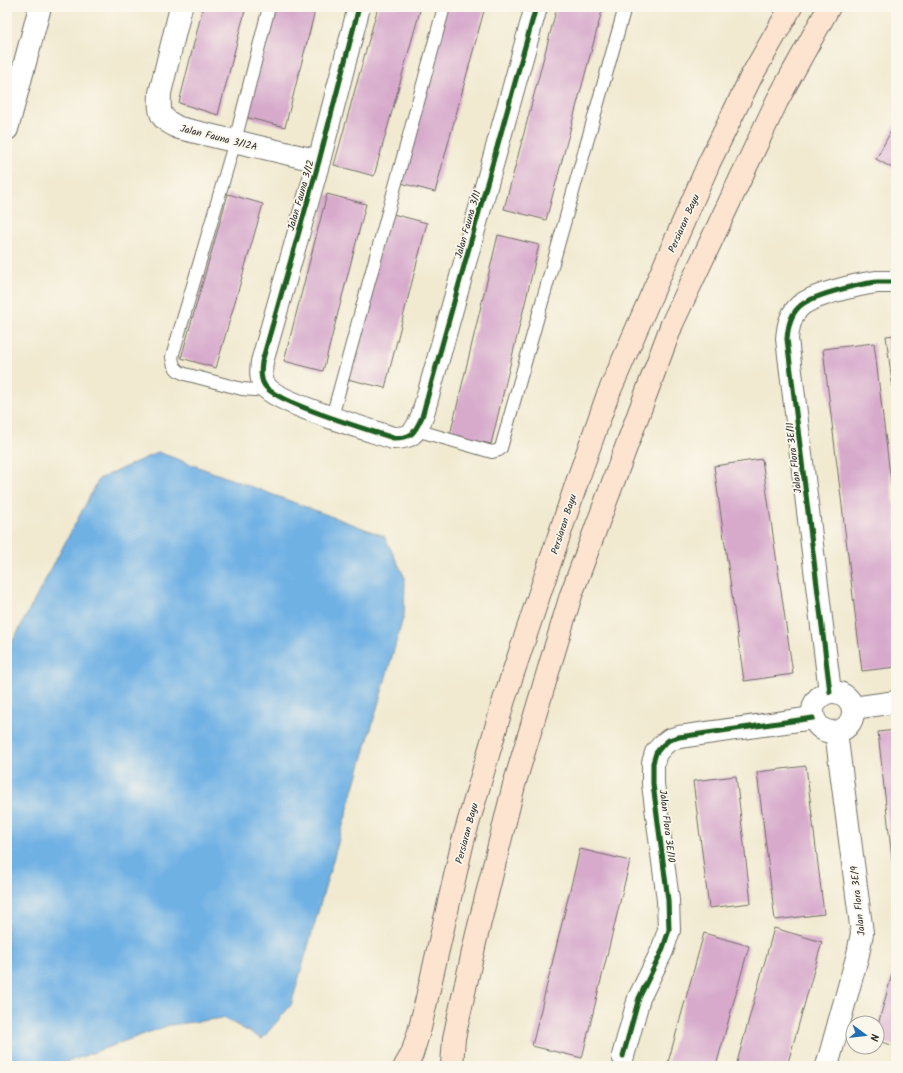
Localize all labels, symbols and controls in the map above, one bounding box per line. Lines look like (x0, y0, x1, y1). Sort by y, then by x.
street label: Jalan Fauna 3/12A (179, 121, 259, 155)
street label: Jalan Fauna 3/12 (283, 158, 319, 232)
street label: Jalan Fauna 3/11 (451, 188, 485, 260)
street label: Persiaran Bayu (664, 191, 704, 255)
street label: Jalan Flora 3E/11 (782, 421, 806, 494)
street label: Persiaran Bayu (547, 492, 581, 556)
street label: Jalan Flora 3E/10 (655, 789, 679, 863)
street label: Persiaran Bayu (451, 801, 483, 866)
street label: Jalan Flora 3E/9 (846, 865, 870, 937)
north arrow (845, 1015, 885, 1055)
text: N (864, 1032, 883, 1043)

